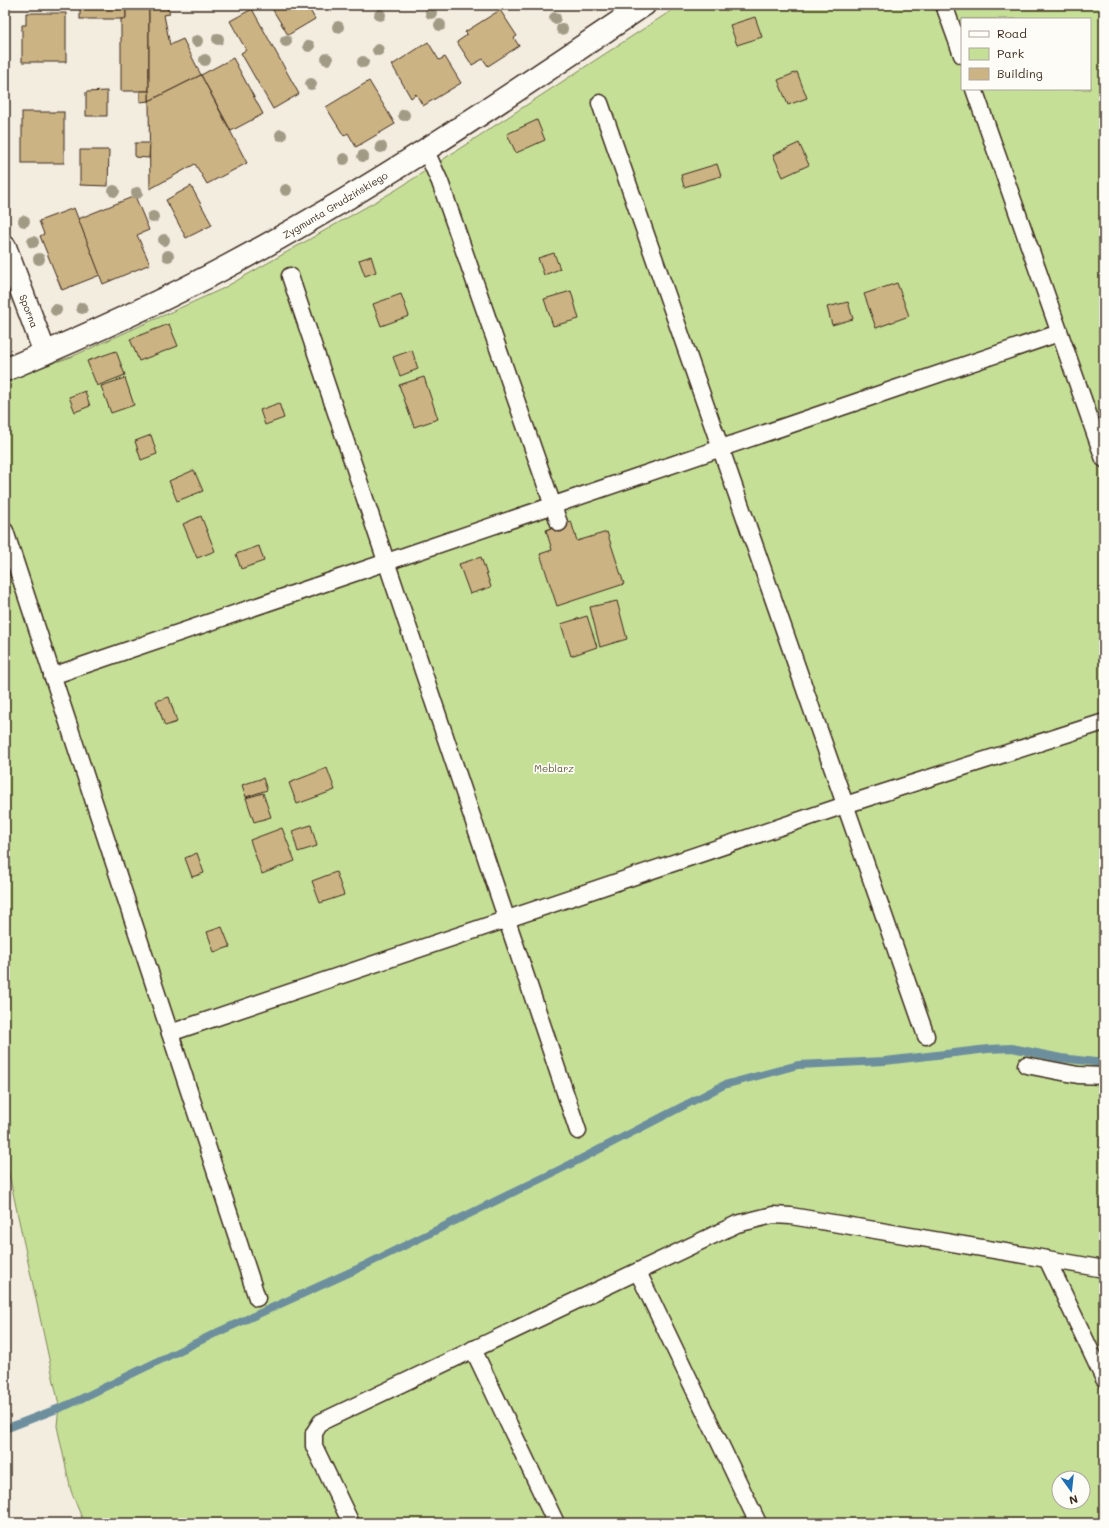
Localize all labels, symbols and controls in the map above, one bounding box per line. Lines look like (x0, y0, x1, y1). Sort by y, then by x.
legend (961, 18, 1091, 90)
text: Road (997, 25, 1027, 41)
text: Park (997, 45, 1024, 61)
text: Building (997, 65, 1043, 81)
street label: Zygmunta Grudzińskiego (280, 168, 390, 242)
street label: Sporna (16, 292, 42, 330)
park label: Meblarz (534, 761, 574, 775)
north arrow (1051, 1470, 1091, 1510)
text: N (1068, 1492, 1080, 1508)

